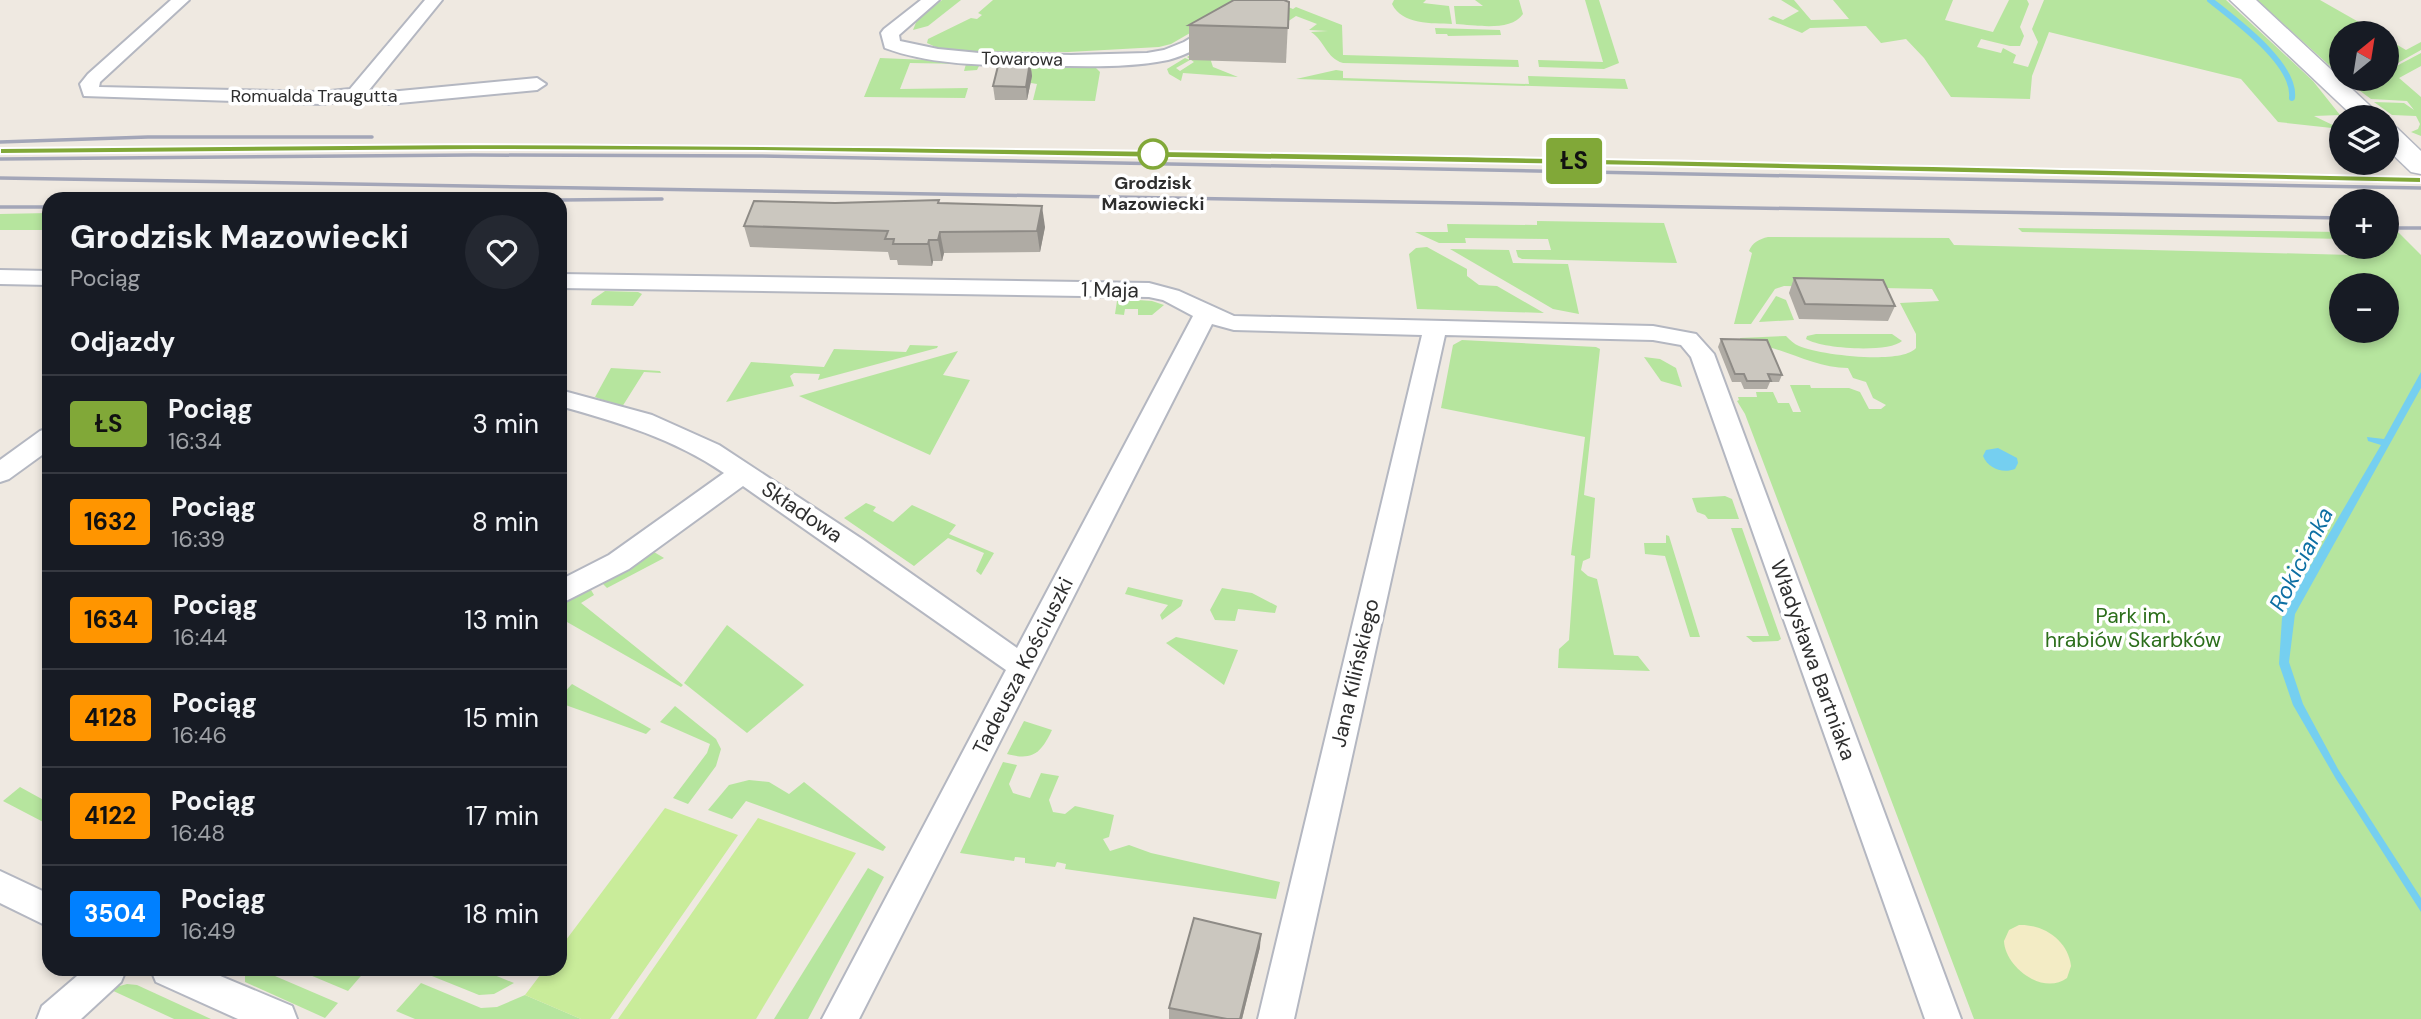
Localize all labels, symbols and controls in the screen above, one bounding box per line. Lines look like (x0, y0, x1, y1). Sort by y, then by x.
north arrow (2329, 21, 2399, 91)
map controls (2329, 21, 2399, 343)
street label: Towarowa (981, 46, 1063, 72)
street label: Romualda Traugutta (231, 84, 397, 108)
button: layers (2329, 105, 2399, 175)
line badge: ŁS (1542, 138, 1606, 184)
marker: Grodzisk Mazowiecki (1138, 139, 1168, 169)
text: ŁS (1560, 145, 1588, 176)
place label: Grodzisk Mazowiecki (1102, 171, 1204, 216)
button: + (2329, 189, 2399, 259)
text: Grodzisk Mazowiecki (70, 215, 409, 258)
button: heart (465, 215, 539, 289)
text: Pociąg (70, 263, 140, 293)
button: − (2329, 273, 2399, 343)
street label: 1 Maja (1081, 275, 1139, 305)
text: Odjazdy (70, 325, 175, 359)
text: Pociąg (168, 392, 253, 426)
text: 3 min (472, 407, 539, 441)
text: ŁS (95, 408, 122, 439)
text: 16:34 (168, 426, 222, 456)
street label: Składowa (756, 475, 848, 549)
text: Pociąg (171, 490, 256, 524)
water label: Rokicianka (2262, 502, 2340, 616)
text: 8 min (472, 505, 539, 539)
text: 1632 (84, 506, 136, 537)
text: 16:39 (171, 524, 225, 554)
street label: Władysława Bartniaka (1764, 556, 1862, 764)
street label: Tadeusza Kościuszki (966, 573, 1080, 759)
text: Pociąg (173, 588, 258, 622)
street label: Jana Kilińskiego (1324, 596, 1386, 750)
park label: Park im. hrabiów Skarbków (2045, 602, 2221, 654)
text: 13 min (464, 603, 539, 637)
text: 1634 (84, 604, 138, 635)
text: 16:44 (173, 622, 227, 652)
text: Pociąg (172, 686, 257, 720)
text: 15 min (464, 701, 539, 735)
text: 4128 (84, 702, 137, 733)
text: 16:46 (172, 720, 227, 750)
text: Pociąg (171, 784, 256, 818)
text: 17 min (466, 799, 539, 833)
text: 4122 (84, 800, 136, 831)
text: 16:48 (171, 818, 225, 848)
text: Pociąg (181, 882, 266, 916)
text: 18 min (464, 897, 539, 931)
text: 3504 (84, 898, 146, 929)
text: 16:49 (181, 916, 236, 946)

